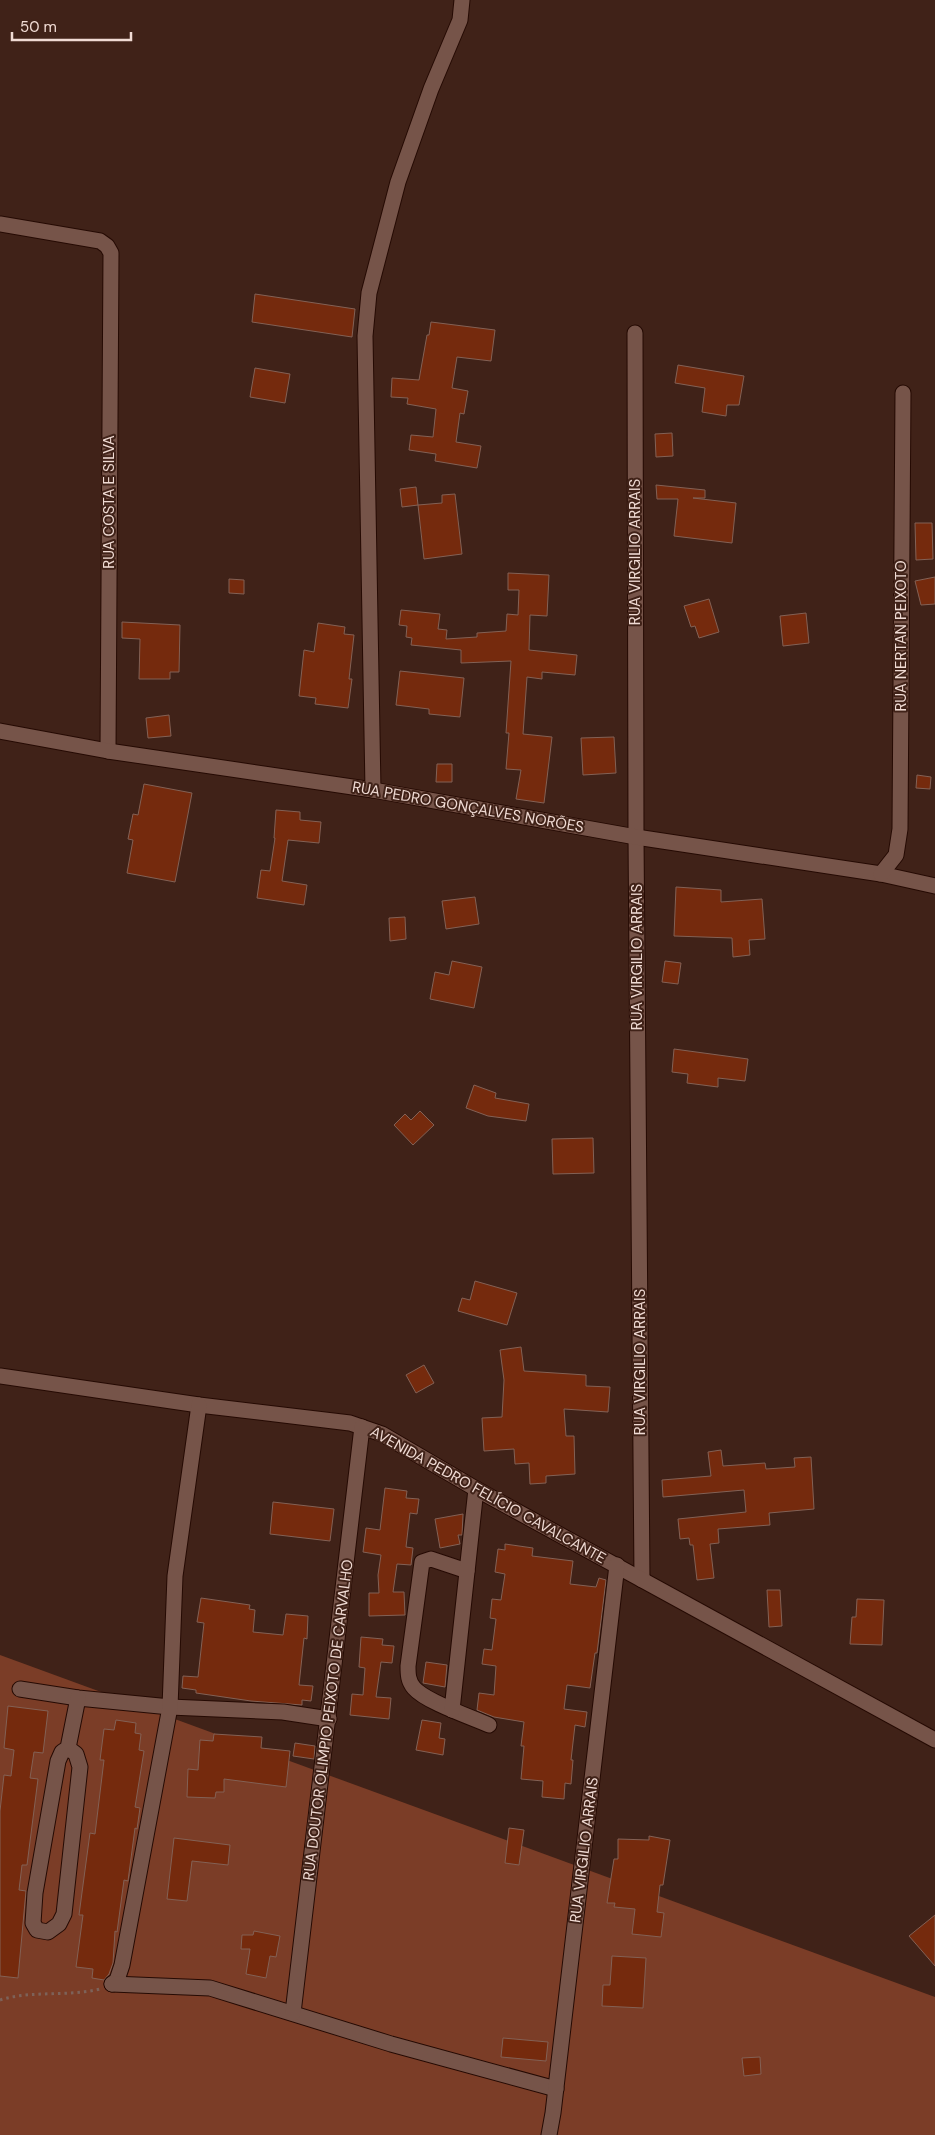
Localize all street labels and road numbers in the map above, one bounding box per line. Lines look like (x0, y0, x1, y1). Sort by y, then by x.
street label: RUA COSTA E SILVA (99, 435, 119, 569)
street label: RUA VIRGILIO ARRAIS (625, 478, 645, 625)
street label: RUA NERTAN PEIXOTO (891, 560, 911, 712)
street label: RUA PEDRO GONÇALVES NORÕES (351, 777, 586, 837)
street label: RUA VIRGILIO ARRAIS (627, 883, 647, 1030)
street label: RUA VIRGILIO ARRAIS (630, 1288, 650, 1435)
street label: AVENIDA PEDRO FELÍCIO CAVALCANTE (367, 1422, 609, 1568)
street label: RUA DOUTOR OLIMPIO PEIXOTO DE CARVALHO (298, 1558, 358, 1882)
street label: RUA VIRGILIO ARRAIS (565, 1776, 603, 1924)

